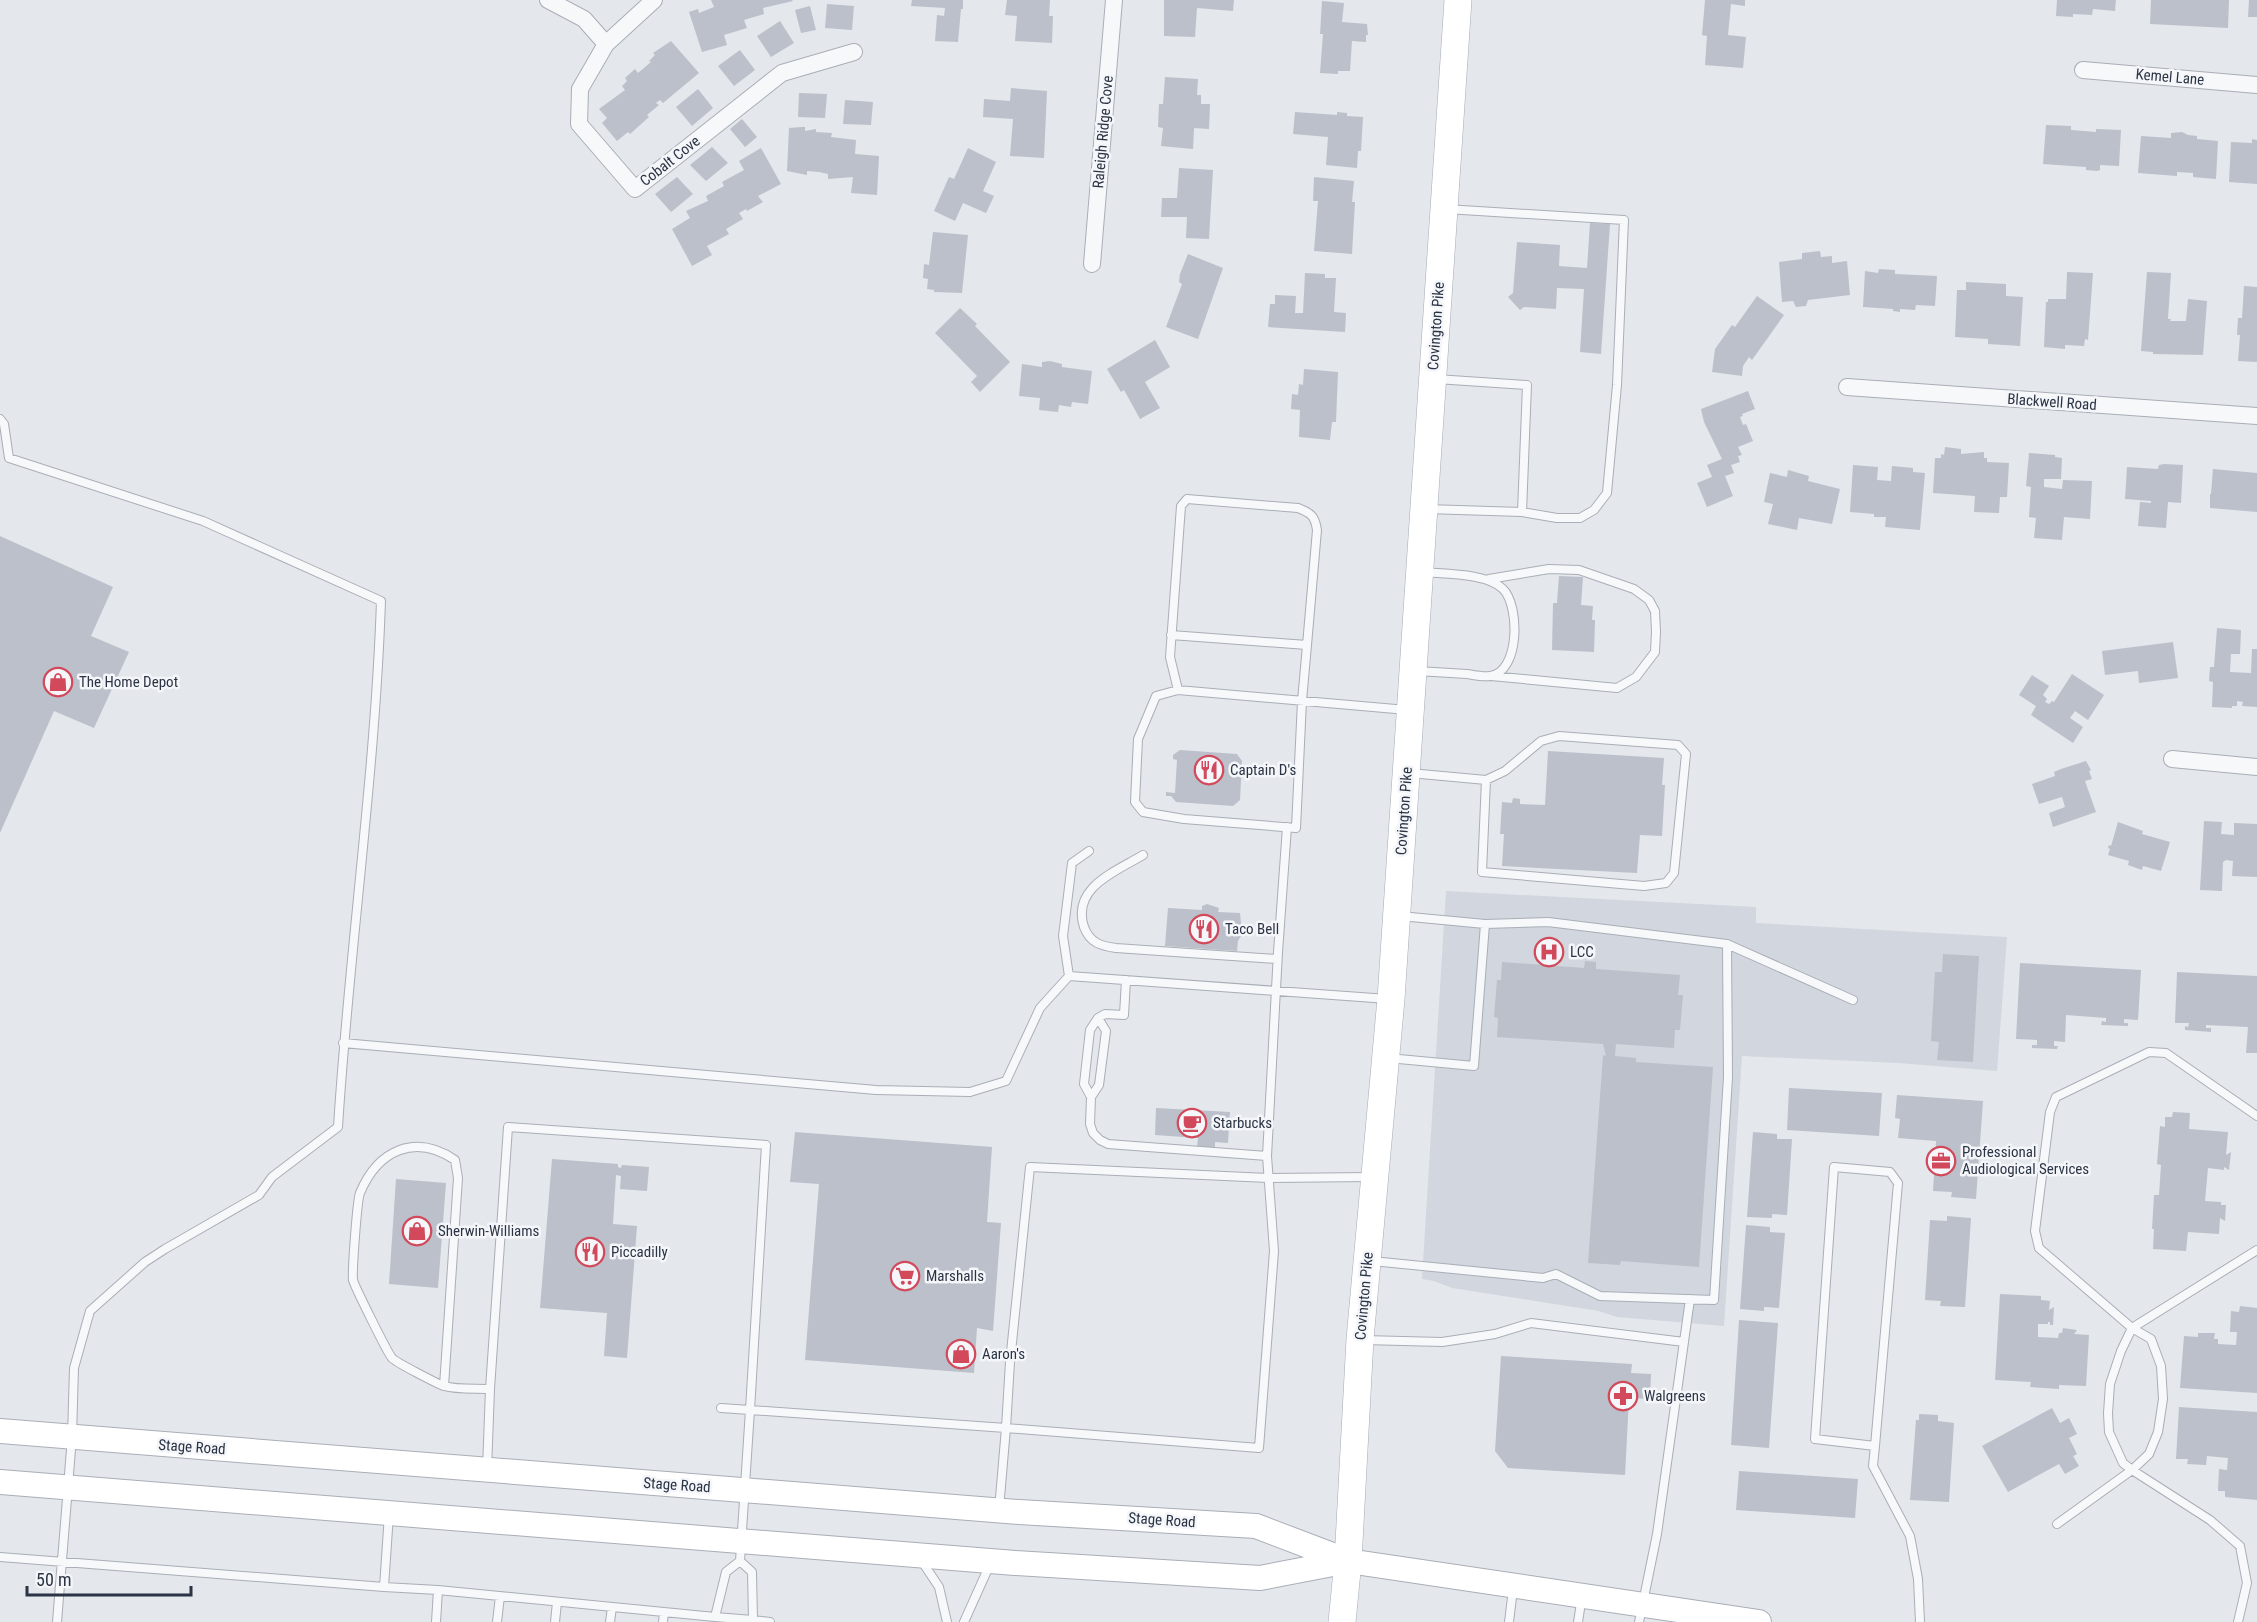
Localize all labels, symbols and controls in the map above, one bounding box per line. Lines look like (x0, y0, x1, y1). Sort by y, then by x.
street label: Kemel Lane (2135, 65, 2205, 89)
street label: Raleigh Ridge Cove (1089, 75, 1117, 189)
street label: Cobalt Cove (636, 132, 704, 190)
street label: Covington Pike (1424, 281, 1448, 371)
street label: Blackwell Road (2007, 390, 2097, 414)
shop icon: The Home Depot (42, 666, 74, 698)
place label: The Home Depot (79, 673, 178, 691)
restaurant icon: Captain D's (1193, 754, 1225, 786)
place label: Captain D's (1230, 761, 1296, 779)
street label: Covington Pike (1392, 766, 1416, 856)
restaurant icon: Taco Bell (1188, 913, 1220, 945)
place label: Taco Bell (1225, 920, 1279, 938)
hospital icon: LCC (1533, 936, 1565, 968)
place label: LCC (1570, 943, 1594, 961)
cafe icon: Starbucks (1176, 1107, 1208, 1139)
place label: Starbucks (1213, 1114, 1272, 1132)
place label: Professional Audiological Services (1962, 1143, 2089, 1178)
office icon: Professional Audiological Services (1925, 1145, 1957, 1177)
shop icon: Sherwin-Williams (401, 1215, 433, 1247)
place label: Sherwin-Williams (438, 1222, 540, 1240)
restaurant icon: Piccadilly (574, 1236, 606, 1268)
place label: Piccadilly (611, 1243, 668, 1261)
street label: Covington Pike (1351, 1251, 1377, 1341)
supermarket icon: Marshalls (889, 1260, 921, 1292)
place label: Marshalls (926, 1267, 984, 1285)
shop icon: Aaron's (945, 1338, 977, 1370)
place label: Aaron's (982, 1345, 1025, 1363)
pharmacy icon: Walgreens (1607, 1380, 1639, 1412)
place label: Walgreens (1644, 1387, 1706, 1405)
street label: Stage Road (158, 1436, 226, 1458)
street label: Stage Road (643, 1474, 711, 1496)
street label: Stage Road (1128, 1509, 1196, 1531)
scale bar (27, 1559, 190, 1597)
text: 50 m (36, 1569, 71, 1590)

